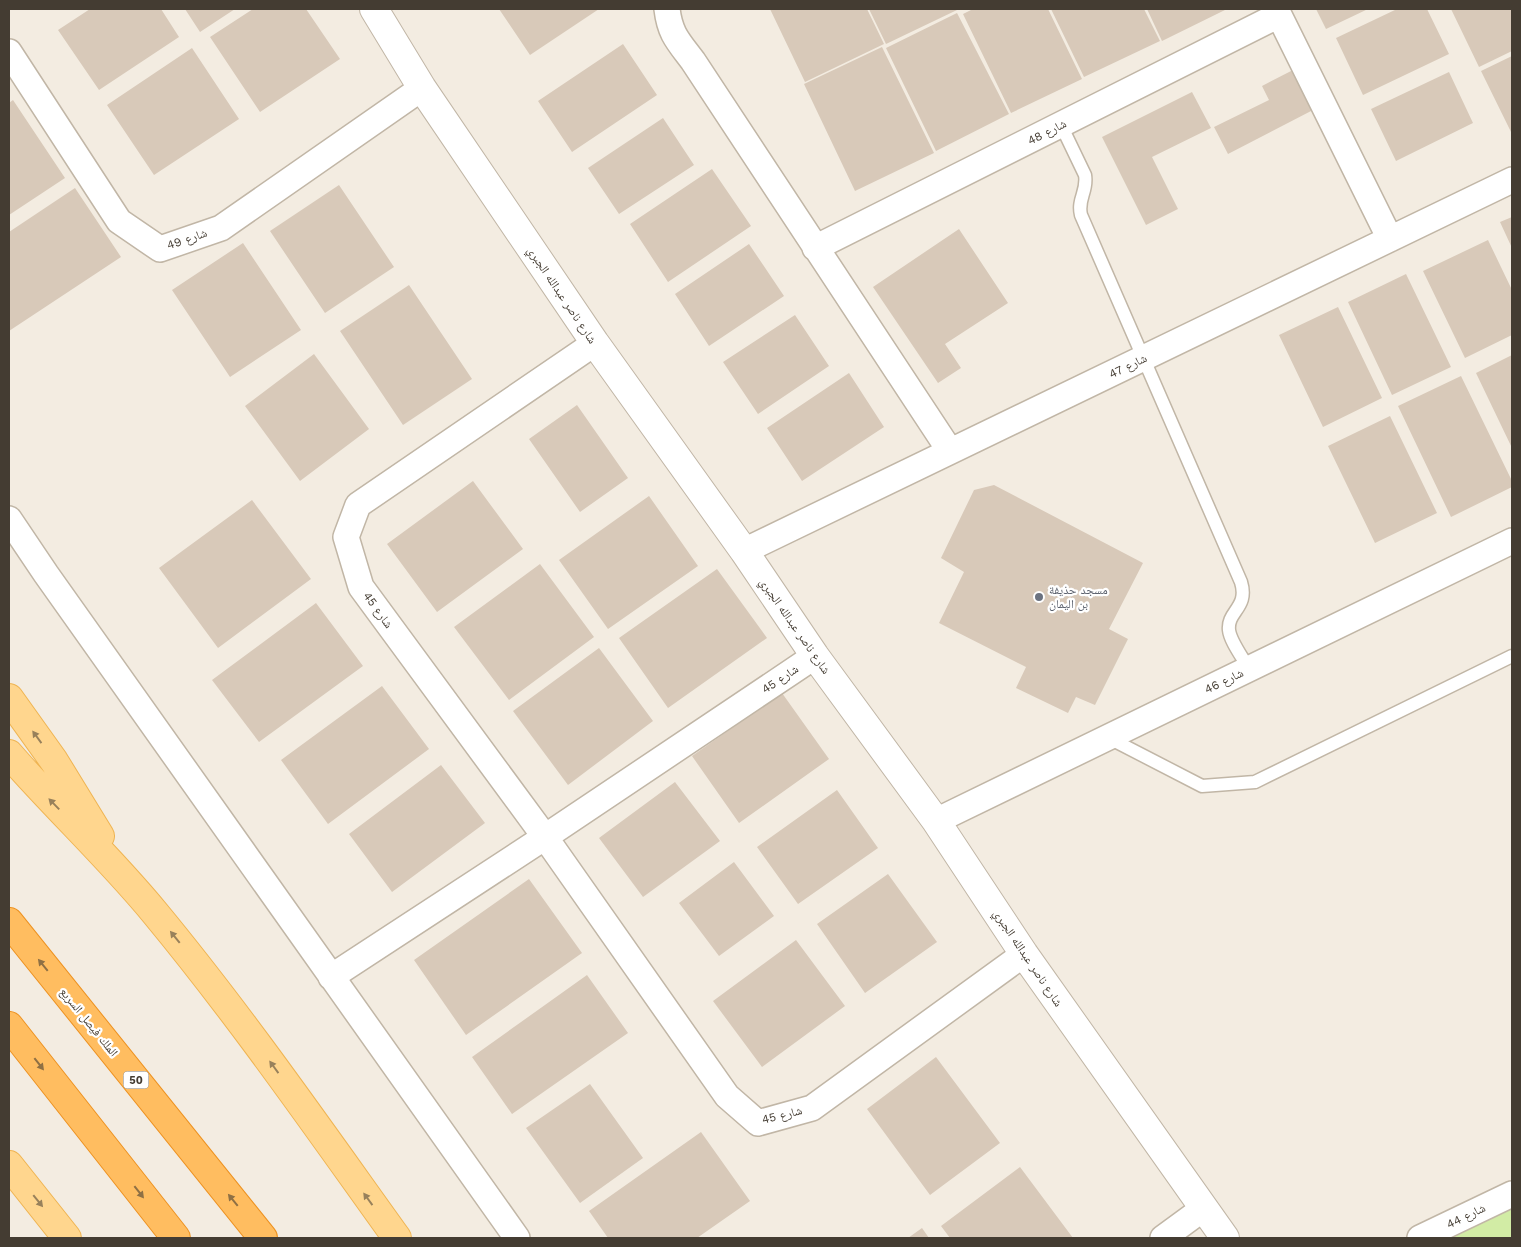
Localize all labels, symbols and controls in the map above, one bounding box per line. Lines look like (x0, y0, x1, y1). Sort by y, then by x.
street label: شارع 48 (1025, 116, 1069, 149)
street label: شارع 49 (165, 226, 209, 253)
street label: شارع ناصر عبدالله الجبري (522, 244, 600, 348)
street label: شارع 47 (1107, 351, 1150, 382)
street label: شارع ناصر عبدالله الجبري (754, 575, 833, 678)
place label: مسجد حذيفة بن اليمان (1049, 583, 1108, 611)
street label: شارع 45 (359, 589, 396, 631)
marker: مسجد حذيفة بن اليمان (1033, 591, 1045, 603)
street label: شارع 45 (759, 662, 802, 697)
street label: شارع 46 (1202, 666, 1246, 697)
one-way arrow (32, 730, 42, 744)
one-way arrow (48, 798, 60, 810)
street label: شارع ناصر عبدالله الجبري (988, 907, 1066, 1011)
one-way arrow (169, 931, 180, 944)
one-way arrow (38, 958, 49, 971)
street label: الملك فيصل السريع (57, 985, 121, 1059)
one-way arrow (33, 1057, 44, 1070)
one-way arrow (268, 1061, 279, 1074)
road number: 50 (124, 1072, 148, 1088)
street label: شارع 45 (760, 1103, 804, 1128)
one-way arrow (134, 1185, 145, 1198)
one-way arrow (363, 1192, 373, 1206)
one-way arrow (227, 1194, 238, 1207)
one-way arrow (33, 1195, 43, 1208)
street label: شارع 44 (1444, 1201, 1488, 1232)

